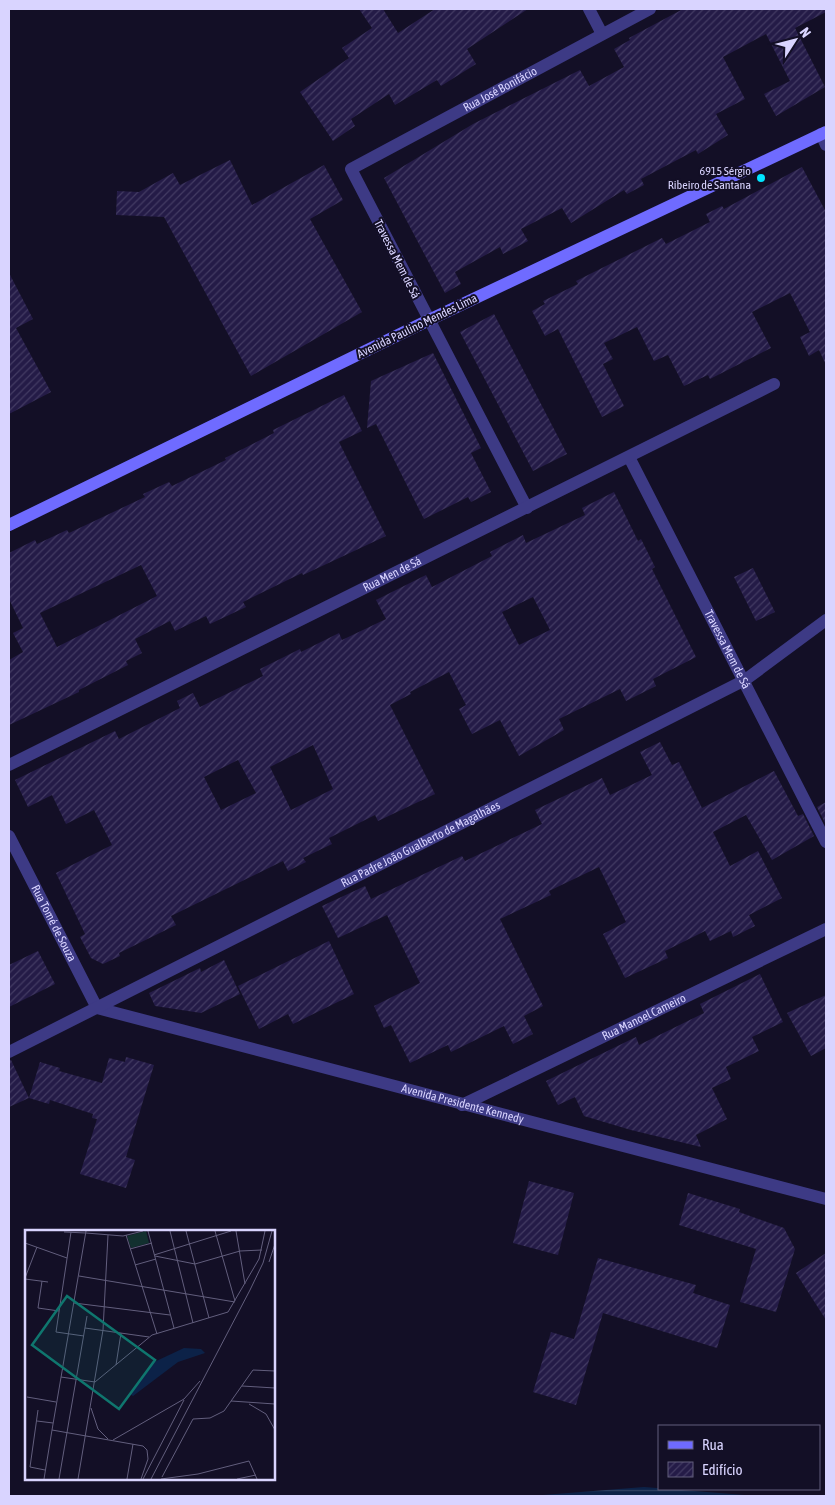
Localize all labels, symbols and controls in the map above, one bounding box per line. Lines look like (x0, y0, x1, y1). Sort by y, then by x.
north arrow (770, 15, 820, 65)
text: N (797, 24, 814, 40)
street label: Rua José Bonifácio (461, 64, 540, 115)
place label: 6915 Sérgio Ribeiro de Santana (668, 164, 751, 192)
marker: 6915 Sérgio Ribeiro de Santana (755, 172, 767, 184)
street label: Travessa Mem de Sá (371, 217, 423, 301)
street label: Avenida Paulino Mendes Lima (355, 291, 479, 361)
street label: Rua Men de Sá (361, 554, 424, 595)
street label: Travessa Mem de Sá (701, 607, 753, 691)
street label: Rua Padre João Gualberto de Magalhães (339, 798, 502, 890)
street label: Rua Tomé de Souza (28, 883, 79, 964)
street label: Rua Manoel Cameiro (600, 991, 688, 1043)
street label: Avenida Presidente Kennedy (400, 1081, 525, 1127)
inset map (25, 1230, 275, 1480)
legend (658, 1425, 820, 1490)
text: Rua (702, 1436, 724, 1453)
text: Edifício (702, 1461, 743, 1478)

